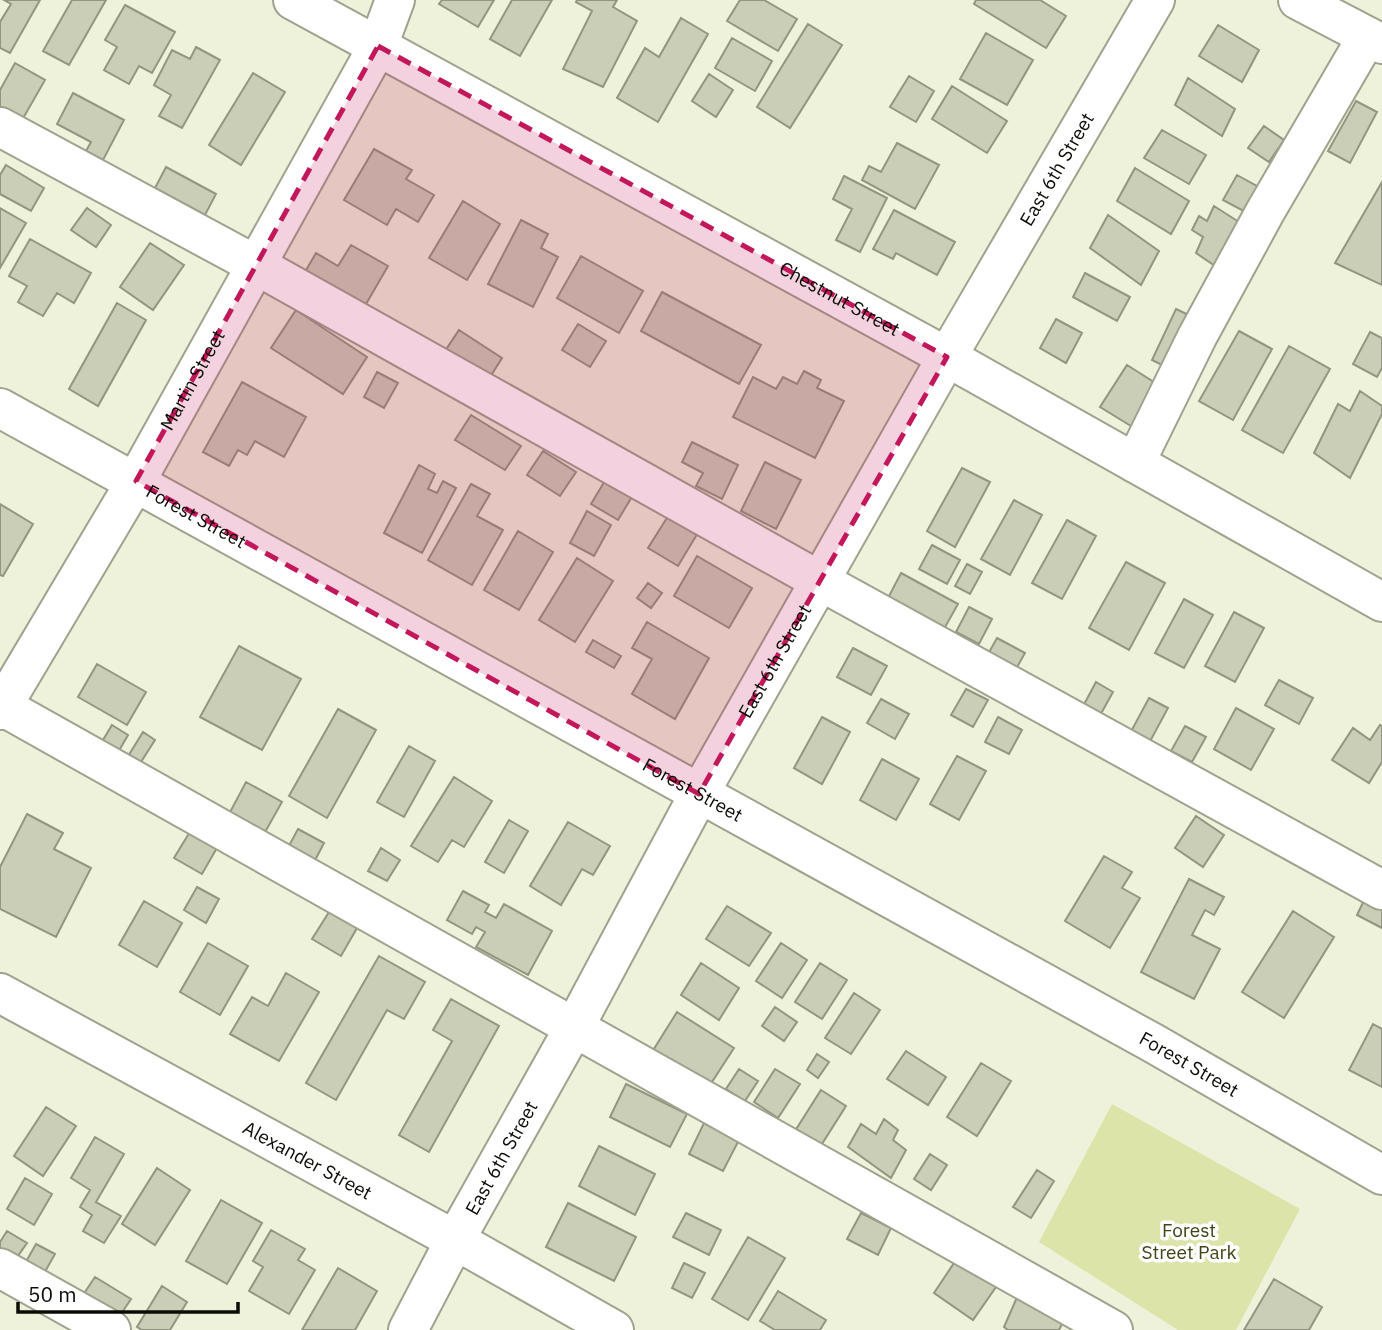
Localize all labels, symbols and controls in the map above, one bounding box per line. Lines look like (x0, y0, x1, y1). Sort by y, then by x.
street label: East 6th Street (1014, 108, 1099, 230)
street label: Chestnut Street (775, 256, 904, 341)
street label: Martin Street (155, 325, 230, 434)
street label: Forest Street (142, 479, 250, 553)
street label: East 6th Street (733, 600, 816, 722)
street label: Forest Street (639, 752, 747, 827)
street label: Forest Street (1135, 1026, 1243, 1102)
street label: East 6th Street (460, 1096, 543, 1219)
street label: Alexander Street (239, 1115, 376, 1205)
park label: Forest Street Park (1141, 1218, 1237, 1264)
scale bar (18, 1270, 238, 1314)
text: 50 m (28, 1280, 77, 1308)

